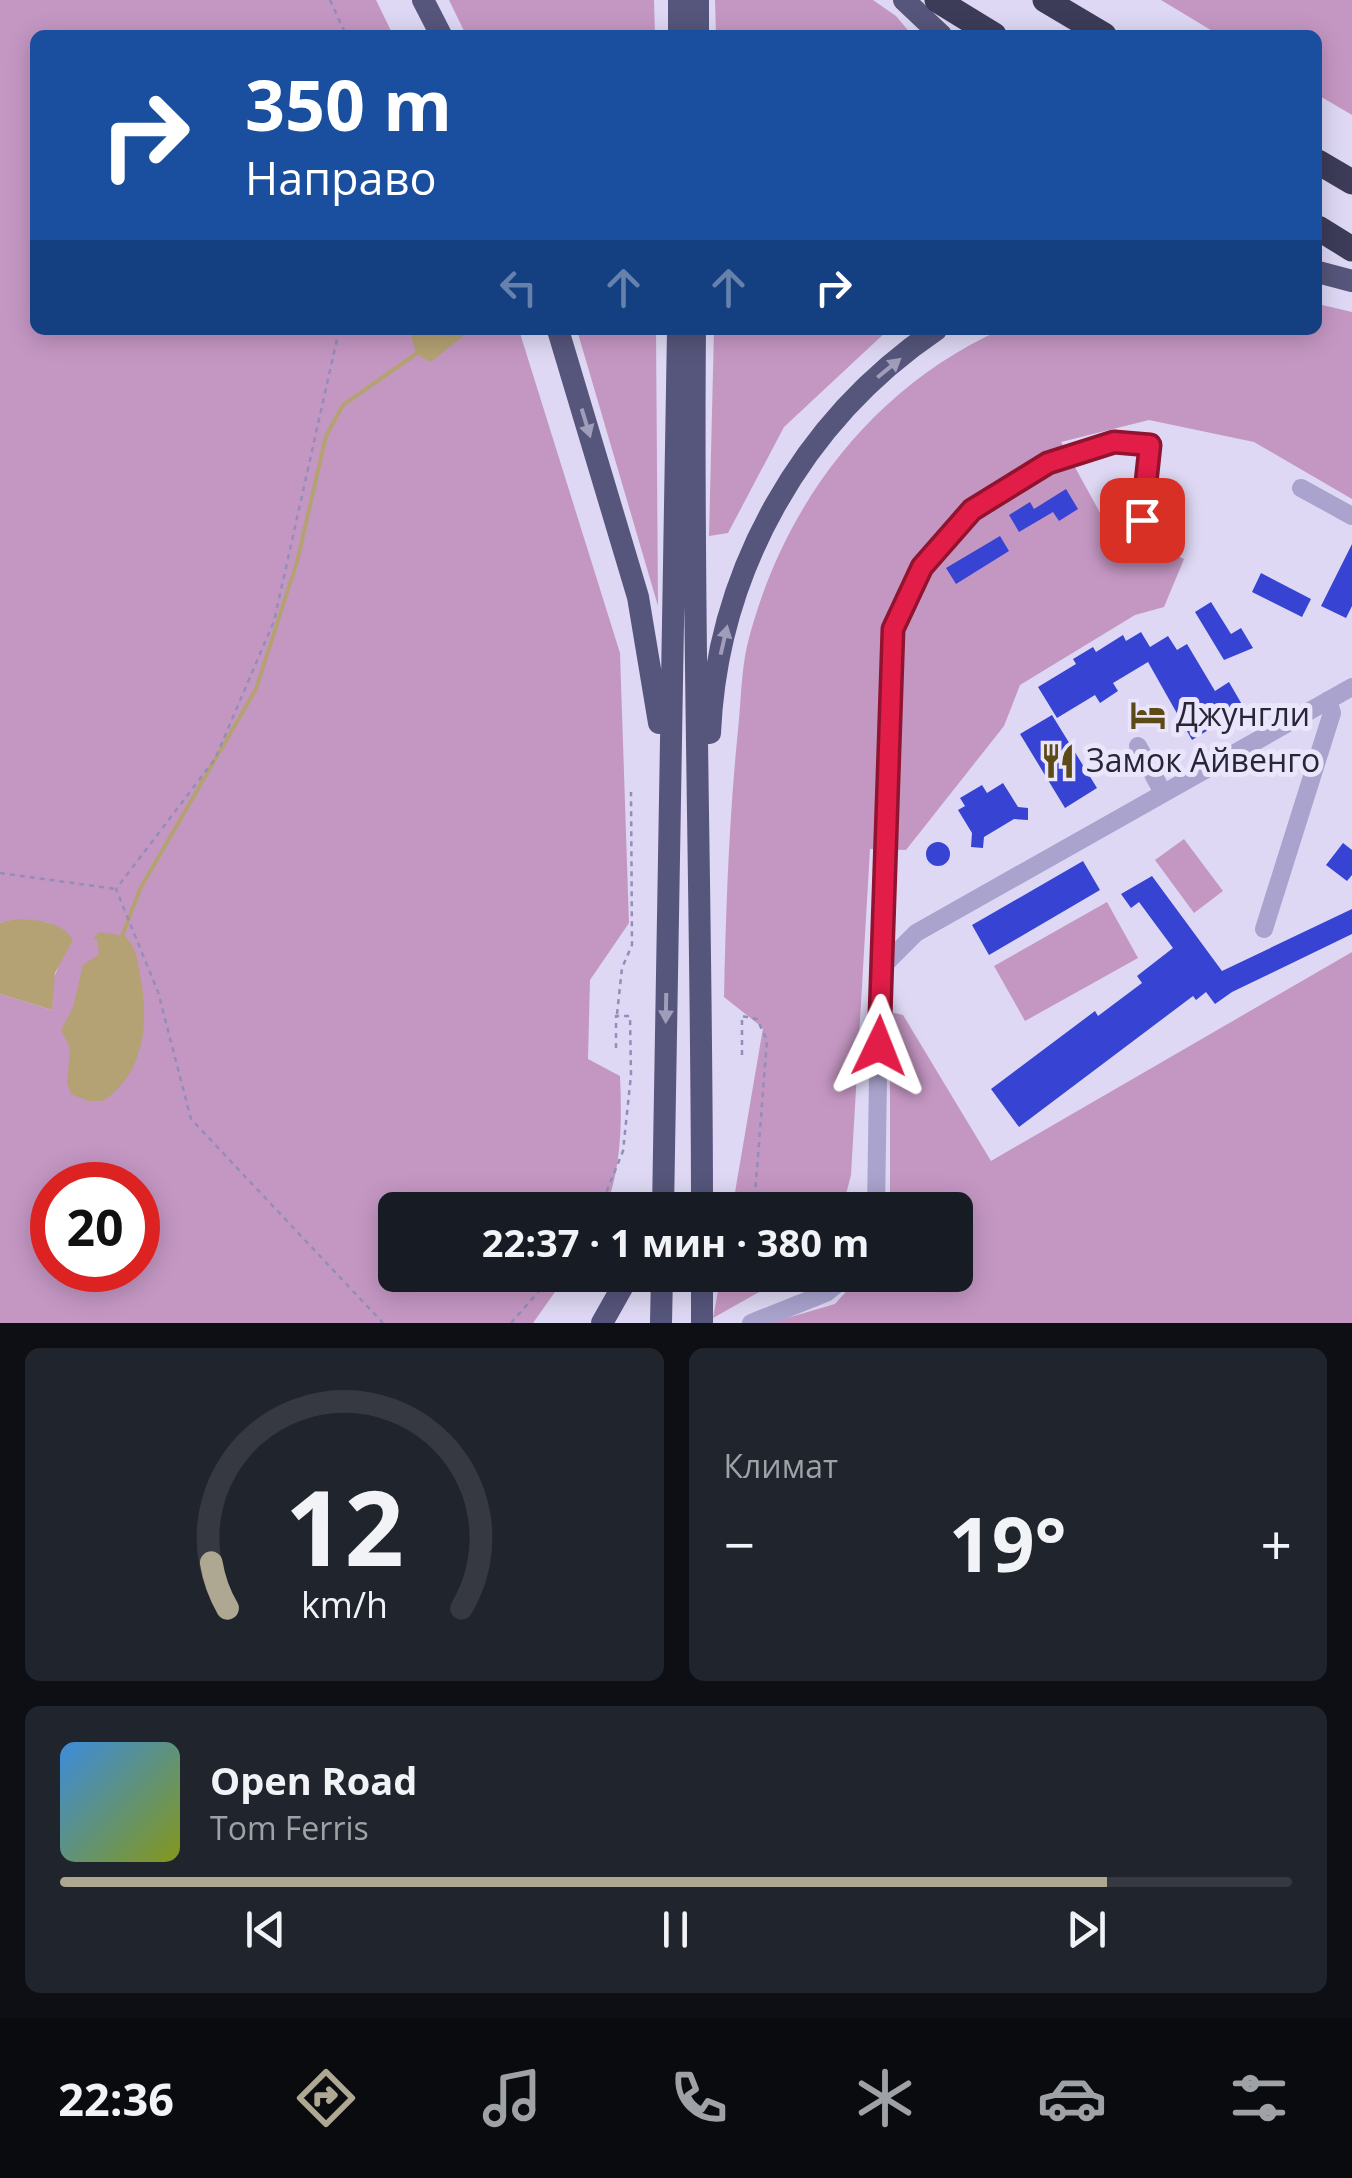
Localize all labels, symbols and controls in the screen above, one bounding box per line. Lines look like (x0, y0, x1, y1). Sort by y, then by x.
text: 350 m (245, 56, 452, 152)
icon: right (80, 70, 210, 200)
text: Направо (245, 147, 437, 208)
icon: left (491, 260, 546, 315)
icon: ahead (596, 260, 651, 315)
icon: ahead (701, 260, 756, 315)
icon: right (806, 260, 861, 315)
one-way arrow (876, 358, 902, 379)
one-way arrow (579, 409, 594, 439)
pin (1100, 478, 1185, 563)
icon: arrive (1115, 493, 1170, 548)
one-way arrow (717, 624, 732, 655)
place label: Джунгли (1176, 692, 1310, 735)
hotel icon: Джунгли (1129, 696, 1167, 734)
place label: Замок Айвенго (1086, 738, 1320, 781)
restaurant icon: Замок Айвенго (1039, 742, 1077, 780)
one-way arrow (658, 992, 674, 1024)
position arrow (827, 994, 931, 1098)
speed limit sign: 20 (30, 1162, 160, 1292)
text: 22:37 · 1 мин · 380 m (482, 1216, 869, 1268)
text: Климат (724, 1444, 838, 1487)
text: 12 (285, 1455, 404, 1596)
text: 19° (949, 1492, 1067, 1594)
text: − (724, 1506, 755, 1581)
text: + (1261, 1506, 1292, 1581)
text: km/h (301, 1580, 388, 1628)
text: Open Road (210, 1754, 417, 1806)
text: Tom Ferris (210, 1806, 369, 1849)
icon: previous (238, 1902, 293, 1957)
icon: pause (648, 1902, 703, 1957)
icon: next (1059, 1902, 1114, 1957)
icon: directions (291, 2063, 361, 2133)
icon: music (477, 2063, 547, 2133)
icon: phone (664, 2063, 734, 2133)
icon: climate (850, 2063, 920, 2133)
icon: car (1037, 2063, 1107, 2133)
icon: filters (1224, 2063, 1294, 2133)
text: 22:36 (58, 2068, 174, 2129)

